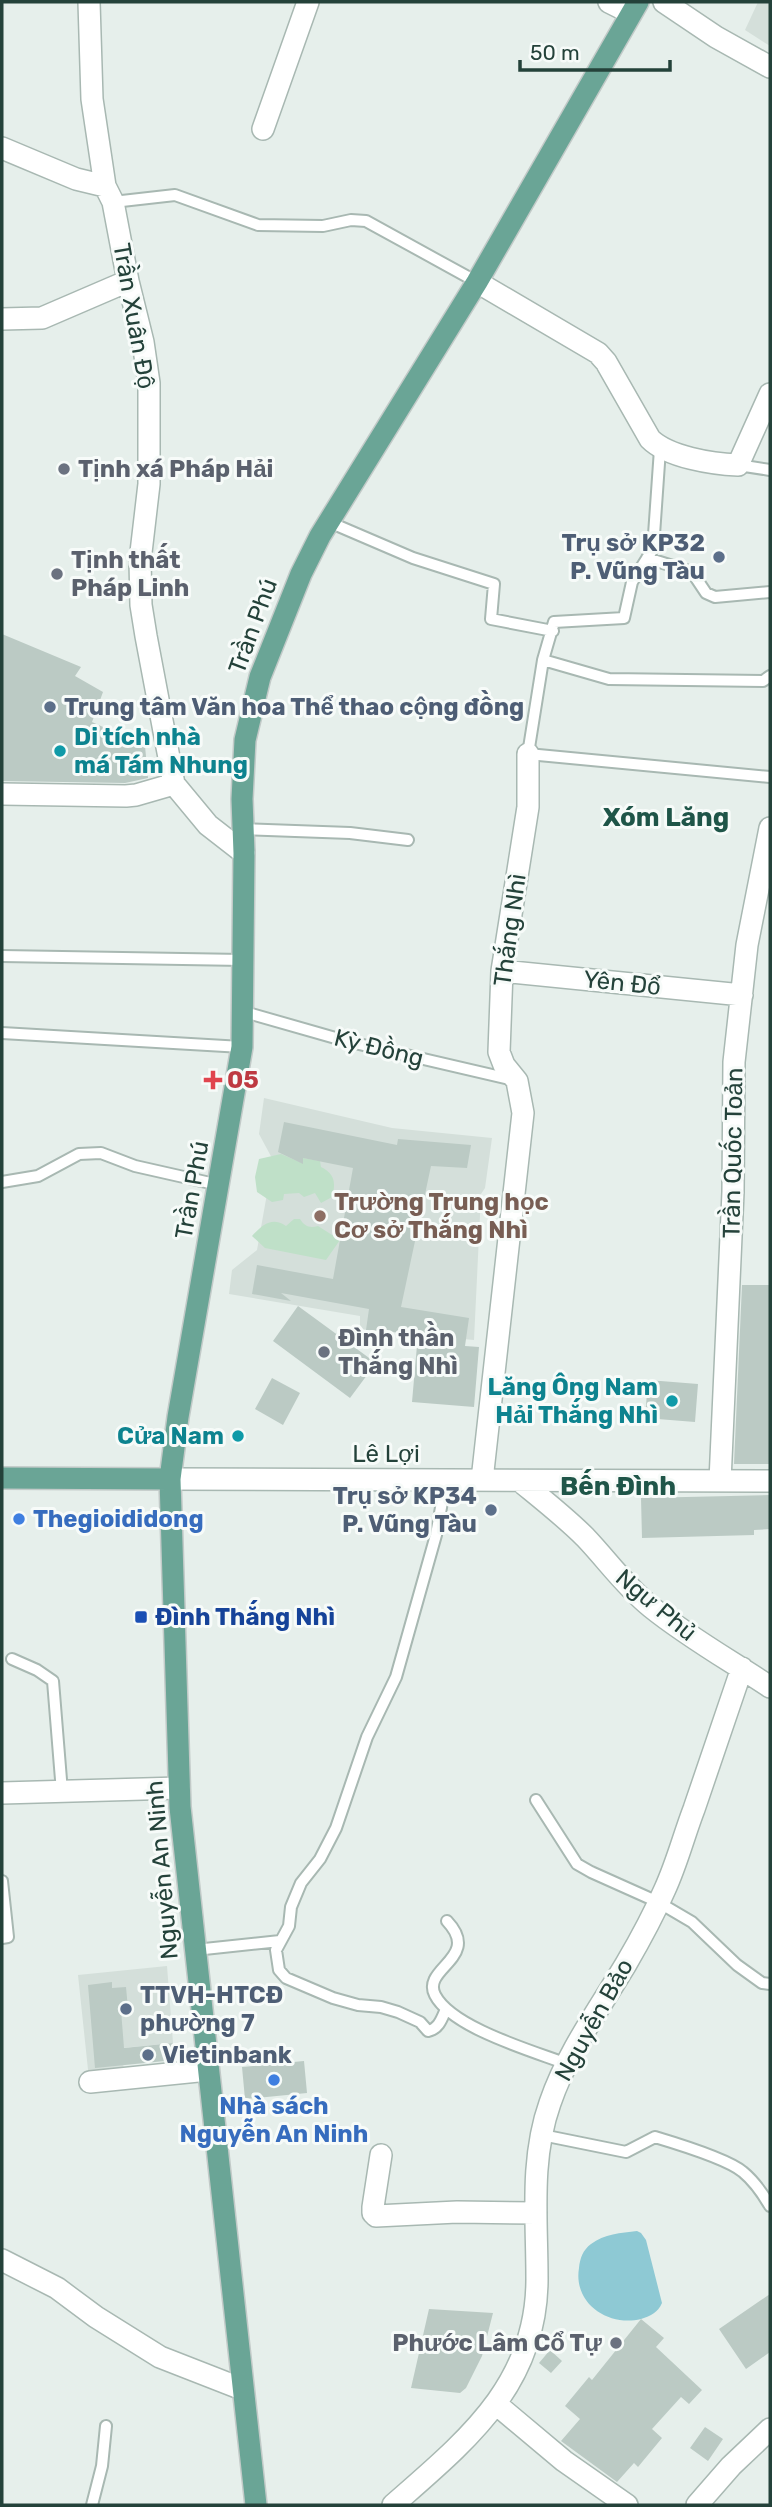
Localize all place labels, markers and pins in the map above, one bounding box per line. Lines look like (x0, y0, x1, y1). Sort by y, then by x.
place label: Tịnh xá Pháp Hải (78, 455, 273, 483)
marker: Tịnh xá Pháp Hải (56, 461, 72, 477)
place label: Trụ sở KP32 P. Vũng Tàu (562, 529, 705, 585)
place label: Tịnh thất Pháp Linh (71, 543, 189, 602)
marker: Trụ sở KP32 P. Vũng Tàu (711, 549, 727, 565)
marker: Tịnh thất Pháp Linh (49, 566, 65, 582)
place label: Trung tâm Văn hoa Thể thao cộng đồng (64, 690, 524, 721)
marker: Trung tâm Văn hoa Thể thao cộng đồng (42, 699, 58, 715)
place label: Di tích nhà má Tám Nhung (74, 723, 248, 779)
marker: Di tích nhà má Tám Nhung (52, 743, 68, 759)
place label: 05 (227, 1066, 259, 1094)
marker: 05 (205, 1072, 221, 1088)
place label: Trường Trung học Cơ sở Thắng Nhì (334, 1188, 549, 1244)
marker: Trường Trung học Cơ sở Thắng Nhì (312, 1208, 328, 1224)
place label: Đình thần Thắng Nhì (338, 1321, 458, 1380)
marker: Đình thần Thắng Nhì (316, 1344, 332, 1360)
place label: Lăng Ông Nam Hải Thắng Nhì (488, 1372, 658, 1429)
marker: Lăng Ông Nam Hải Thắng Nhì (664, 1393, 680, 1409)
place label: Cửa Nam (117, 1422, 224, 1450)
marker: Cửa Nam (230, 1428, 246, 1444)
place label: Trụ sở KP34 P. Vũng Tàu (333, 1482, 477, 1538)
marker: Trụ sở KP34 P. Vũng Tàu (483, 1502, 499, 1518)
place label: Thegioididong (33, 1505, 204, 1533)
marker: Thegioididong (11, 1511, 27, 1527)
place label: Đình Thắng Nhì (155, 1600, 335, 1631)
marker: Đình Thắng Nhì (133, 1609, 149, 1625)
place label: TTVH-HTCĐ phường 7 (140, 1981, 283, 2037)
marker: TTVH-HTCĐ phường 7 (118, 2001, 134, 2017)
place label: Vietinbank (162, 2041, 292, 2069)
marker: Vietinbank (140, 2047, 156, 2063)
marker: Nhà sách Nguyễn An Ninh (266, 2072, 282, 2088)
place label: Nhà sách Nguyễn An Ninh (180, 2092, 368, 2148)
place label: Phước Lâm Cổ Tự (392, 2329, 603, 2357)
marker: Phước Lâm Cổ Tự (608, 2335, 624, 2351)

